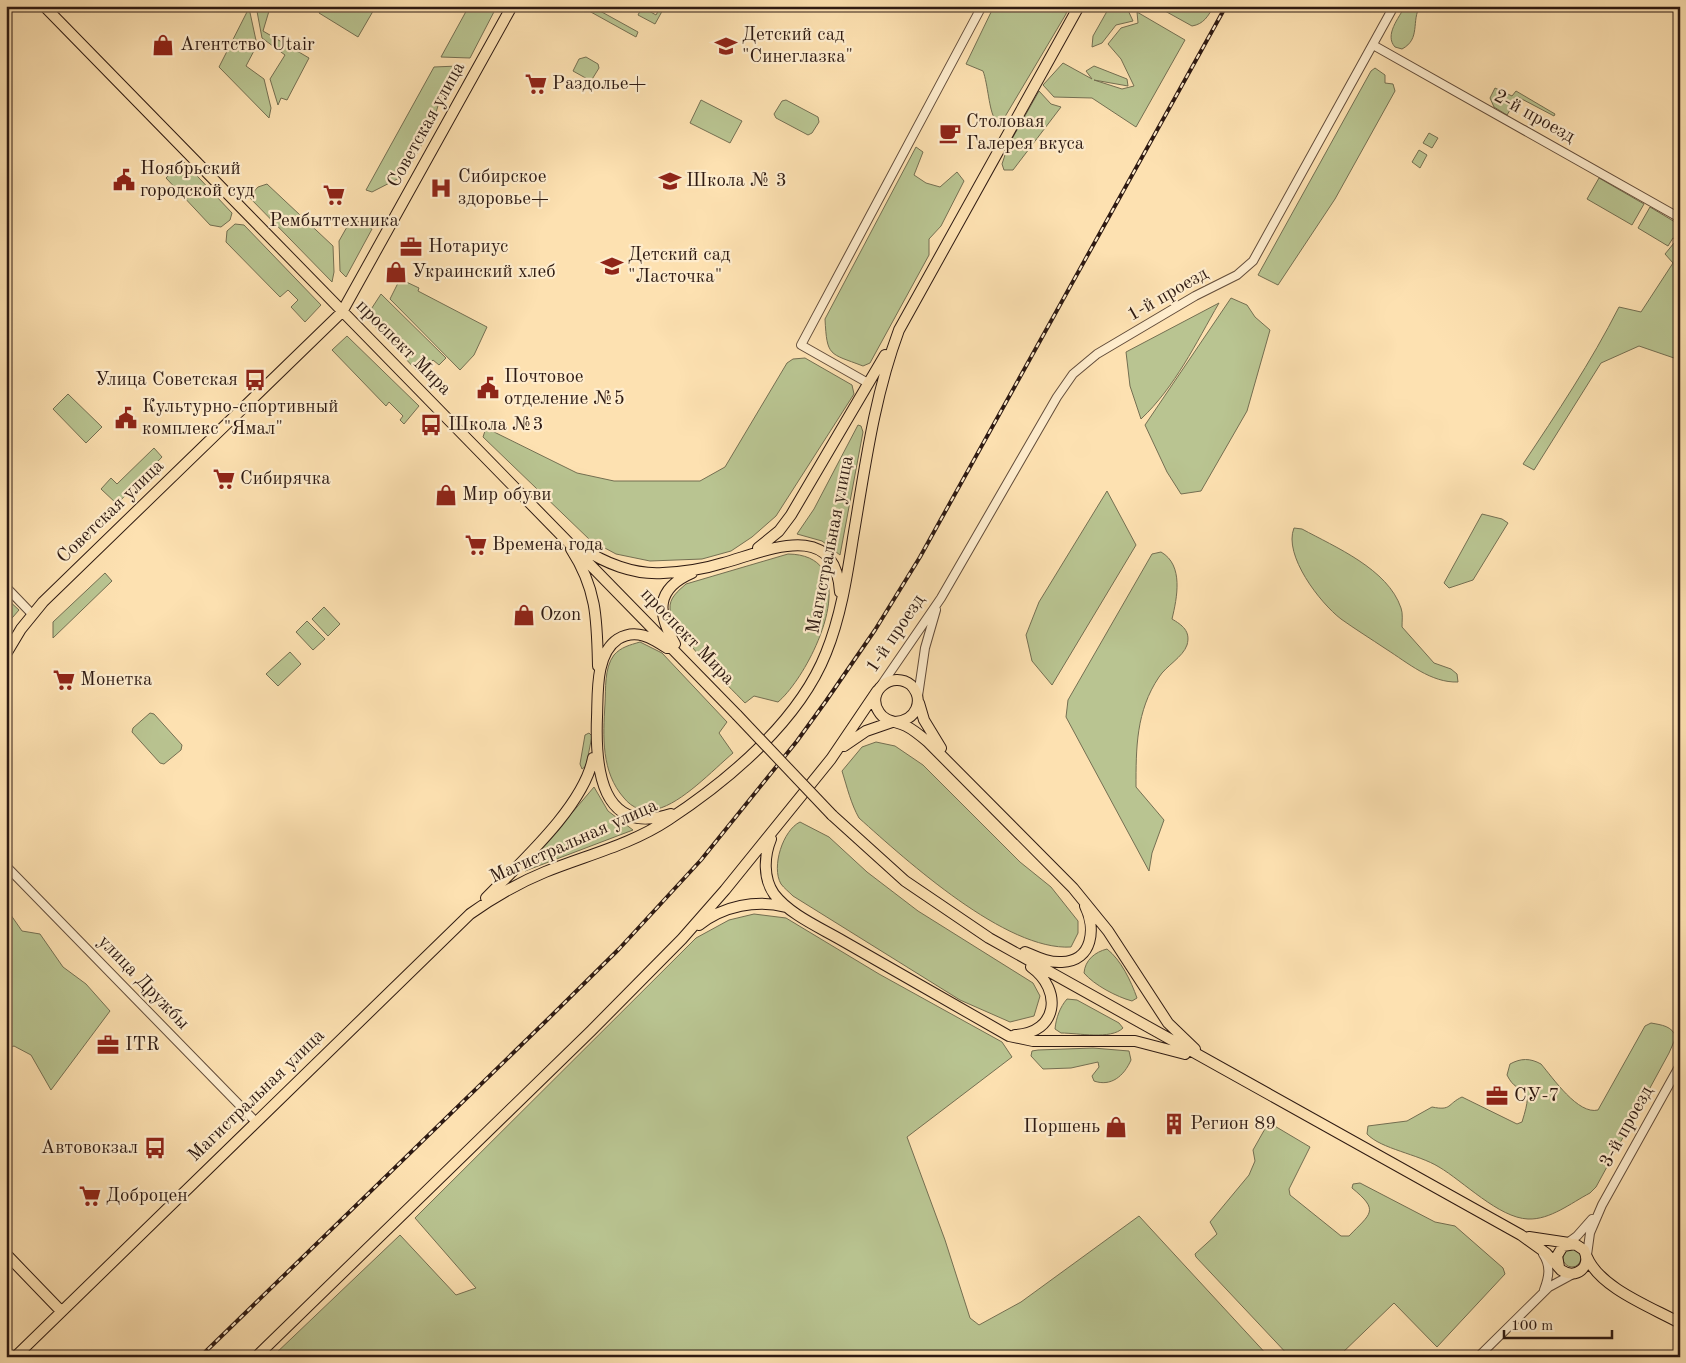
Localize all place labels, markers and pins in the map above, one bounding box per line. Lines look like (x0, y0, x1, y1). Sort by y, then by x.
place label: Детский сад "Синеглазка" (742, 26, 853, 67)
shop icon: Агентство Utair (150, 32, 176, 58)
school or university icon: Детский сад "Синеглазка" (713, 33, 739, 59)
place label: Агентство Utair (180, 36, 315, 55)
supermarket icon: Раздолье+ (523, 71, 549, 97)
place label: Раздолье+ (552, 75, 646, 94)
place label: Столовая Галерея вкуса (966, 113, 1085, 154)
cafe icon: Столовая Галерея вкуса (937, 120, 963, 146)
place label: Ноябрьский городской суд (140, 160, 255, 201)
public building icon: Ноябрьский городской суд (111, 167, 137, 193)
place label: Сибирское здоровье+ (458, 168, 549, 209)
school or university icon: Школа № 3 (657, 168, 683, 194)
place label: Школа № 3 (686, 172, 787, 191)
hospital icon: Сибирское здоровье+ (428, 175, 454, 201)
supermarket icon: Рембыттехника (321, 182, 347, 208)
place label: Рембыттехника (269, 212, 399, 231)
office icon: Нотариус (398, 234, 424, 260)
place label: Нотариус (428, 238, 508, 257)
place label: Детский сад "Ласточка" (628, 246, 731, 287)
school or university icon: Детский сад "Ласточка" (599, 253, 625, 279)
shop icon: Украинский хлеб (383, 259, 409, 285)
place label: Украинский хлеб (412, 263, 556, 282)
bus stop icon: Улица Советская (242, 367, 268, 393)
place label: Почтовое отделение №5 (504, 368, 625, 409)
place label: Улица Советская (95, 371, 238, 390)
public building icon: Почтовое отделение №5 (475, 375, 501, 401)
place label: Культурно-спортивный комплекс "Ямал" (142, 398, 338, 439)
public building icon: Культурно-спортивный комплекс "Ямал" (113, 405, 139, 431)
bus stop icon: Школа №3 (418, 412, 444, 438)
place label: Школа №3 (448, 416, 544, 435)
supermarket icon: Сибирячка (211, 466, 237, 492)
place label: Сибирячка (240, 470, 331, 489)
shop icon: Мир обуви (433, 482, 459, 508)
place label: Мир обуви (462, 486, 552, 505)
supermarket icon: Времена года (463, 532, 489, 558)
place label: Времена года (492, 536, 604, 555)
shop icon: Ozon (511, 602, 537, 628)
place label: Ozon (540, 606, 581, 625)
supermarket icon: Монетка (51, 667, 77, 693)
place label: Монетка (80, 671, 153, 690)
office icon: ITR (95, 1032, 121, 1058)
place label: ITR (125, 1036, 160, 1055)
office icon: СУ-7 (1484, 1083, 1510, 1109)
place label: СУ-7 (1514, 1087, 1559, 1106)
building icon: Регион 89 (1161, 1111, 1187, 1137)
shop icon: Поршень (1103, 1114, 1129, 1140)
place label: Регион 89 (1190, 1115, 1276, 1134)
place label: Поршень (1023, 1118, 1100, 1137)
bus stop icon: Автовокзал (142, 1135, 168, 1161)
place label: Автовокзал (41, 1139, 138, 1158)
supermarket icon: Доброцен (77, 1183, 103, 1209)
place label: Доброцен (106, 1187, 188, 1206)

